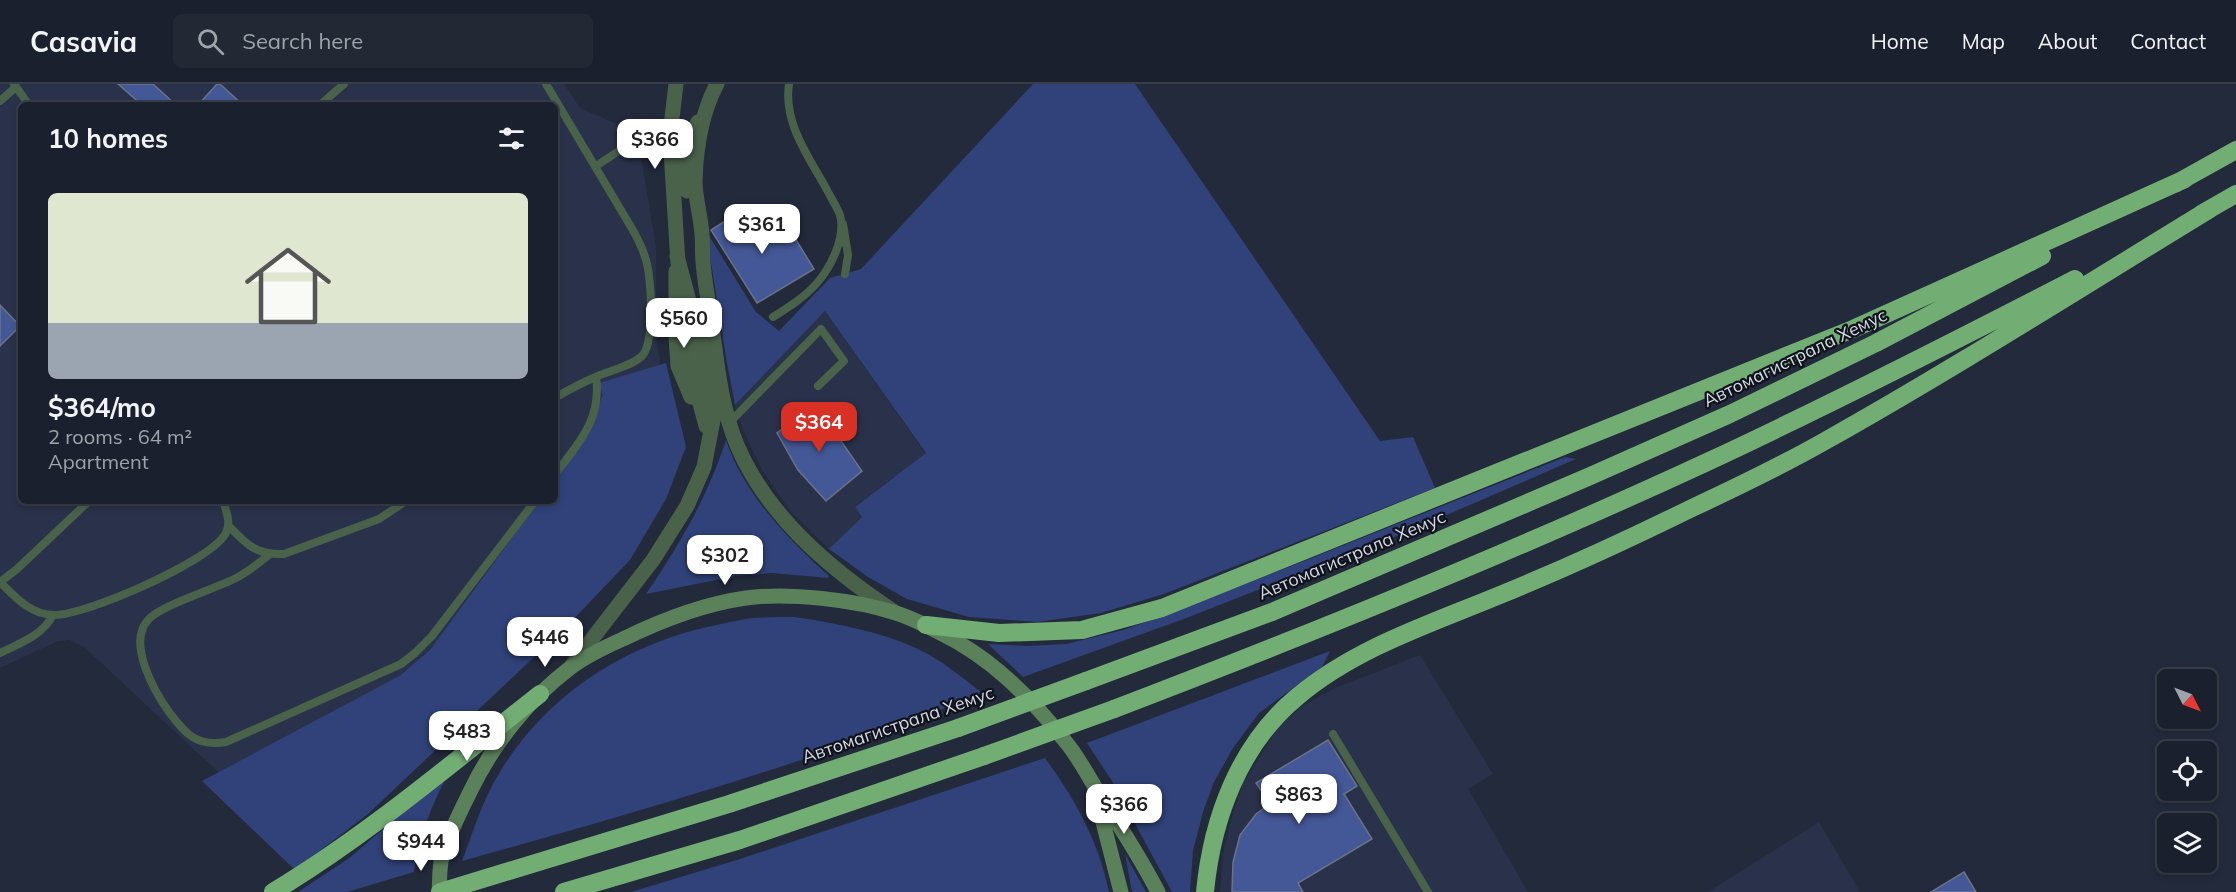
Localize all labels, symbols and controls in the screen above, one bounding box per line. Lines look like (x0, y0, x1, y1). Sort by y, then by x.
search box (173, 14, 593, 68)
text: Casavia (30, 24, 137, 59)
icon: search (194, 25, 227, 58)
text: Search here (242, 27, 363, 55)
text: Home (1871, 28, 1929, 54)
text: Map (1962, 28, 2005, 54)
text: About (2038, 28, 2097, 54)
text: Contact (2130, 28, 2206, 54)
pin: $366 (619, 119, 691, 170)
text: 10 homes (48, 122, 168, 155)
icon: filters (495, 122, 528, 155)
text: $366 (631, 126, 679, 151)
pin: $361 (726, 204, 798, 255)
text: $361 (738, 211, 786, 236)
icon: home (234, 232, 342, 340)
pin: $560 (648, 298, 720, 349)
street label: Автомагистрала Хемус (1699, 303, 1891, 412)
text: $560 (660, 305, 708, 330)
text: $364/mo (48, 391, 156, 424)
pin: $364 (783, 402, 855, 453)
text: $364 (795, 409, 843, 434)
text: 2 rooms · 64 m² (48, 424, 192, 449)
text: Apartment (48, 449, 149, 474)
street label: Автомагистрала Хемус (1254, 505, 1449, 605)
pin: $302 (689, 535, 761, 586)
text: $302 (701, 542, 749, 567)
pin: $446 (509, 617, 581, 668)
text: $446 (521, 624, 569, 649)
north arrow (2157, 669, 2217, 729)
map controls (2157, 669, 2217, 873)
street label: Автомагистрала Хемус (799, 681, 997, 768)
pin: $483 (431, 711, 503, 762)
text: $483 (443, 718, 491, 743)
button: locate (2157, 741, 2217, 801)
pin: $863 (1263, 774, 1335, 825)
text: $863 (1275, 781, 1323, 806)
pin: $366 (1088, 784, 1160, 835)
text: $366 (1100, 791, 1148, 816)
button: layers (2157, 813, 2217, 873)
pin: $944 (385, 821, 457, 872)
text: $944 (397, 828, 445, 853)

